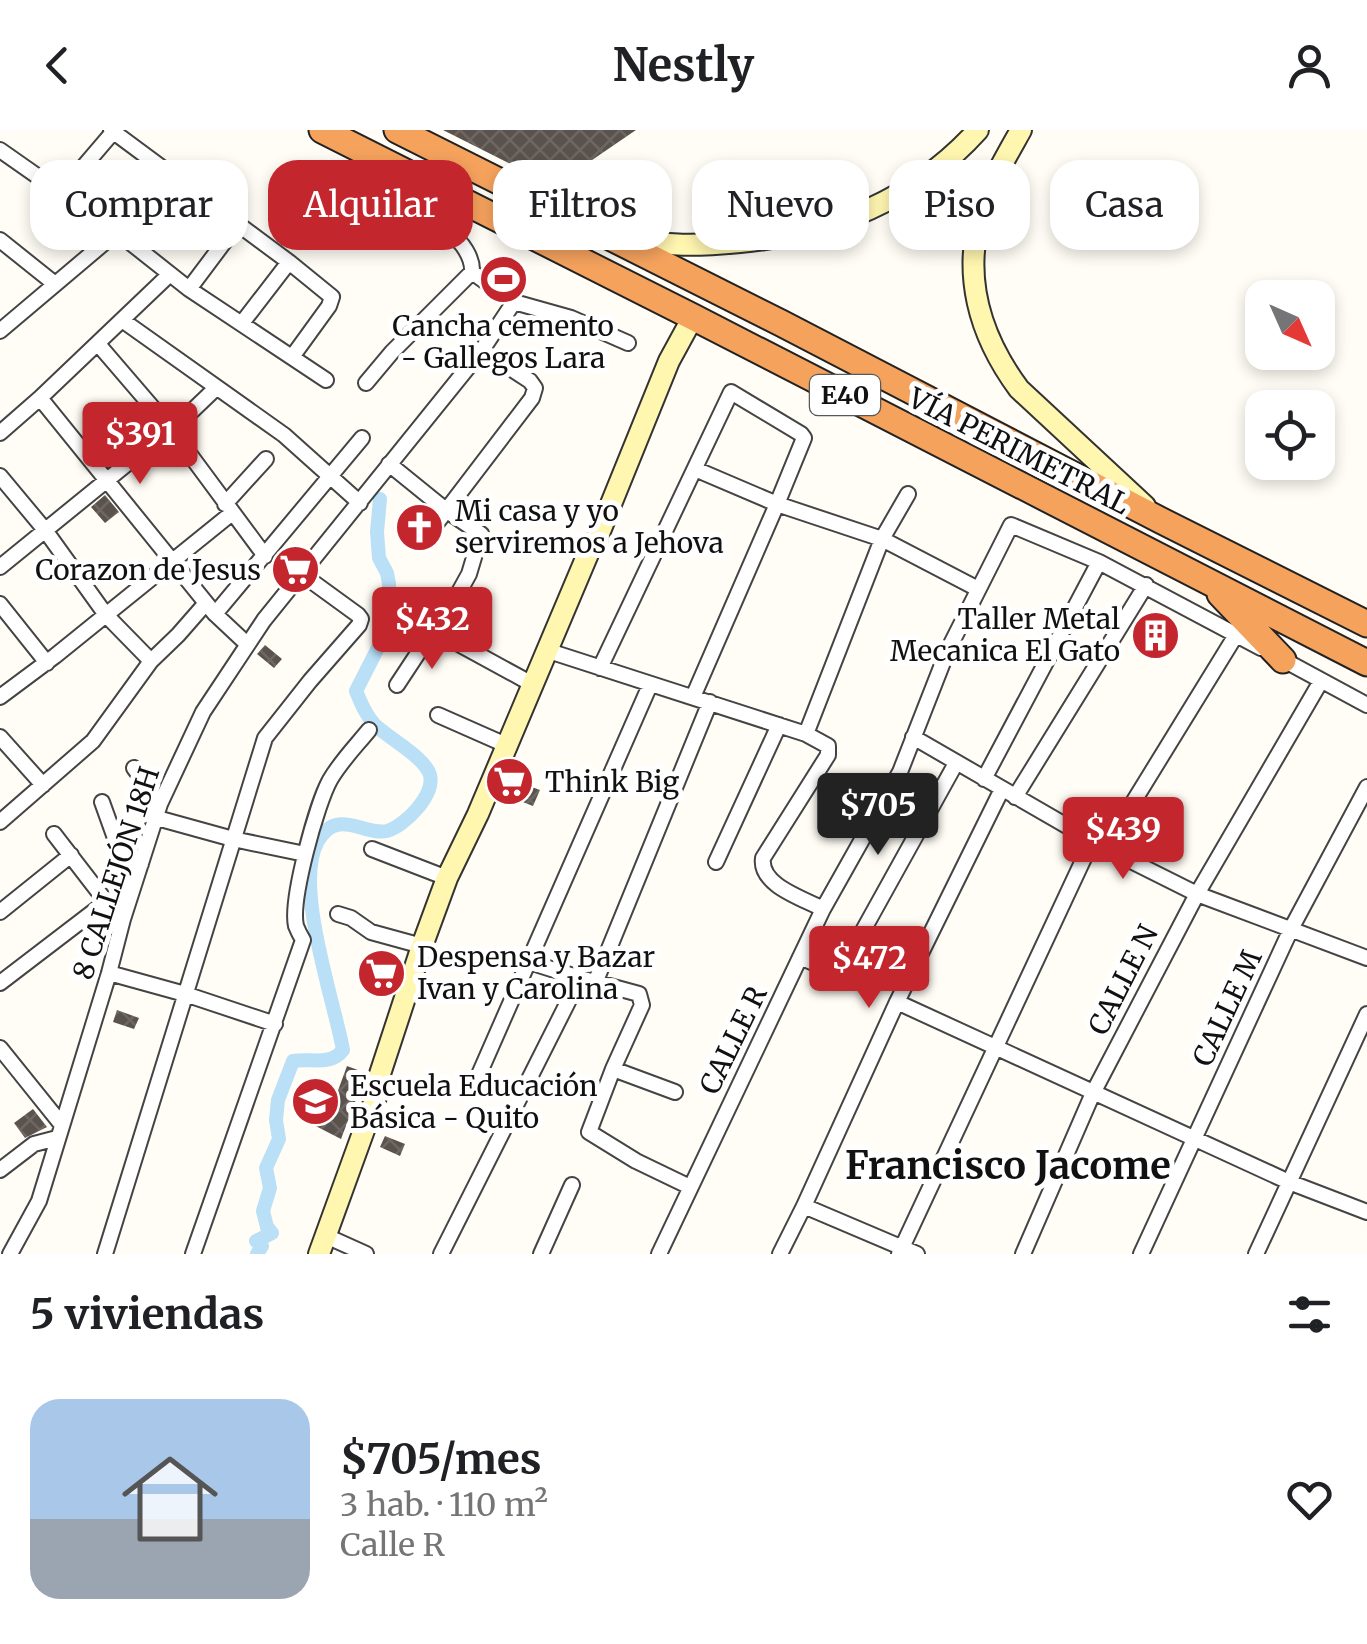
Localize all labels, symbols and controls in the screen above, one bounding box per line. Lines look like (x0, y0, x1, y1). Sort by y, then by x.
text: Nestly (613, 37, 754, 93)
icon: back (30, 38, 85, 93)
icon: person (1282, 38, 1337, 93)
chip: Comprar (30, 160, 248, 250)
chip: Alquilar (268, 160, 473, 250)
chip: Filtros (493, 160, 672, 250)
chip: Nuevo (692, 160, 869, 250)
chip: Piso (889, 160, 1030, 250)
chip: Casa (1050, 160, 1199, 250)
sports icon: Cancha cemento - Gallegos Lara (477, 253, 529, 305)
north arrow (1245, 280, 1335, 370)
map controls (1245, 280, 1335, 480)
place label: Cancha cemento - Gallegos Lara (392, 308, 614, 376)
road number: E40 (810, 375, 880, 415)
street label: VÍA PERIMETRAL (901, 379, 1136, 522)
button: locate (1245, 390, 1335, 480)
pin: $391 (81, 402, 199, 487)
text: $391 (104, 414, 176, 454)
place label: Mi casa y yo serviremos a Jehova (455, 493, 724, 561)
church icon: Mi casa y yo serviremos a Jehova (394, 501, 446, 553)
supermarket icon: Corazon de Jesus (270, 544, 322, 596)
place label: Corazon de Jesus (35, 552, 261, 588)
pin: $432 (373, 587, 491, 672)
text: $432 (394, 599, 470, 639)
place label: Taller Metal Mecanica El Gato (890, 601, 1120, 669)
building icon: Taller Metal Mecanica El Gato (1129, 609, 1181, 661)
supermarket icon: Think Big (484, 756, 536, 808)
street label: 8 CALLEJÓN 18H (65, 762, 167, 984)
place label: Think Big (545, 764, 679, 800)
pin: $705 (819, 773, 937, 858)
text: $705 (839, 785, 917, 825)
pin: $439 (1064, 797, 1182, 882)
text: $439 (1085, 809, 1161, 849)
street label: CALLE N (1080, 919, 1166, 1041)
pin: $472 (810, 926, 928, 1011)
text: $472 (831, 938, 907, 978)
place label: Despensa y Bazar Ivan y Carolina (417, 939, 655, 1007)
street label: CALLE M (1184, 944, 1270, 1072)
supermarket icon: Despensa y Bazar Ivan y Carolina (356, 947, 408, 999)
street label: CALLE R (691, 979, 775, 1100)
place label: Escuela Educación Básica - Quito (350, 1068, 598, 1136)
school or university icon: Escuela Educación Básica - Quito (289, 1076, 341, 1128)
district label: Francisco Jacome (845, 1142, 1171, 1189)
icon: filters (1282, 1287, 1337, 1342)
text: 5 viviendas (30, 1288, 264, 1340)
text: $705/mes (340, 1433, 542, 1485)
icon: home (110, 1439, 230, 1559)
icon: heart (1282, 1472, 1337, 1527)
text: 3 hab. · 110 m² (340, 1485, 548, 1525)
text: Calle R (340, 1525, 445, 1565)

